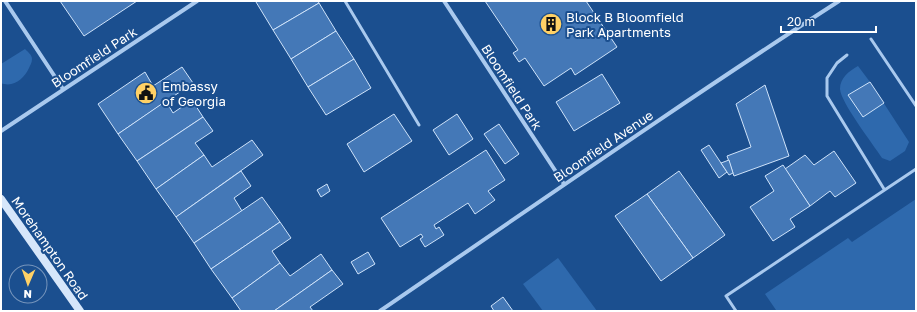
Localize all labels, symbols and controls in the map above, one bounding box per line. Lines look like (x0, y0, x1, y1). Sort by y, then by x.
scale bar (781, 8, 876, 34)
place label: Block B Bloomfield Park Apartments (566, 9, 684, 40)
building icon: Block B Bloomfield Park Apartments (538, 11, 564, 37)
text: 20 m (787, 14, 815, 29)
street label: Bloomfield Park (48, 23, 140, 91)
street label: Bloomfield Park (478, 41, 546, 133)
place label: Embassy of Georgia (162, 78, 226, 109)
public building icon: Embassy of Georgia (133, 80, 159, 106)
street label: Bloomfield Avenue (550, 107, 656, 185)
street label: Morehampton Road (8, 193, 92, 303)
north arrow (8, 264, 48, 304)
text: N (23, 288, 32, 301)

